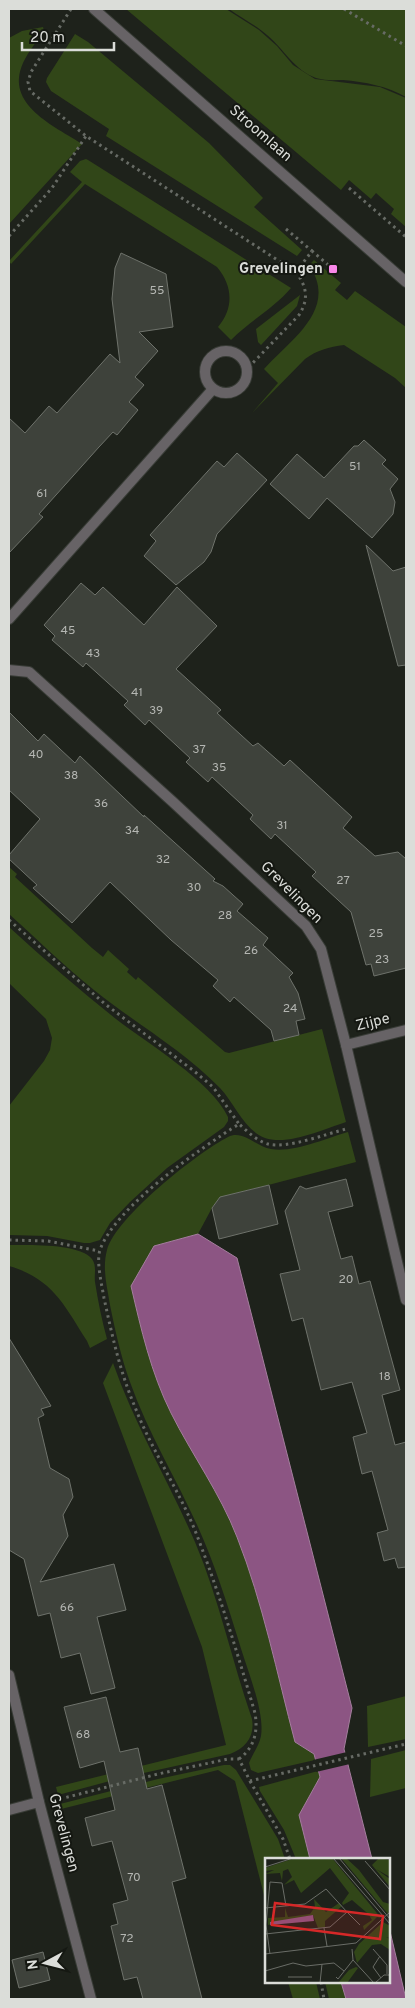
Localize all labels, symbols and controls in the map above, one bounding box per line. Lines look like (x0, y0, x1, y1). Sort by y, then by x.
scale bar (22, 20, 115, 52)
text: 20 m (30, 29, 65, 48)
street label: Stroomlaan (225, 101, 295, 167)
place label: Grevelingen (239, 260, 323, 279)
marker: Grevelingen (327, 263, 339, 275)
house number: 55 (150, 283, 164, 299)
house number: 51 (349, 459, 361, 475)
house number: 61 (36, 486, 48, 502)
house number: 45 (61, 623, 75, 639)
house number: 43 (86, 646, 100, 662)
house number: 41 (131, 685, 143, 701)
house number: 39 (149, 703, 163, 719)
house number: 37 (192, 742, 206, 758)
house number: 40 (28, 747, 44, 763)
house number: 35 (212, 760, 226, 776)
house number: 38 (64, 768, 78, 784)
house number: 36 (94, 796, 108, 812)
house number: 31 (276, 818, 288, 834)
house number: 34 (125, 823, 139, 839)
house number: 32 (156, 852, 170, 868)
street label: Grevelingen (256, 858, 326, 928)
house number: 27 (336, 873, 350, 889)
house number: 30 (187, 880, 201, 896)
house number: 28 (218, 908, 232, 924)
house number: 25 (369, 926, 383, 942)
house number: 26 (244, 943, 258, 959)
house number: 23 (375, 952, 389, 968)
house number: 24 (283, 1001, 297, 1017)
street label: Zijpe (354, 1010, 392, 1036)
house number: 20 (338, 1272, 354, 1288)
house number: 18 (379, 1369, 391, 1385)
house number: 66 (60, 1600, 74, 1616)
house number: 68 (76, 1727, 90, 1743)
street label: Grevelingen (43, 1792, 83, 1874)
inset map (265, 1858, 390, 1983)
house number: 70 (127, 1870, 141, 1886)
house number: 72 (120, 1931, 134, 1947)
north arrow (20, 1938, 70, 1988)
text: N (25, 1958, 43, 1970)

